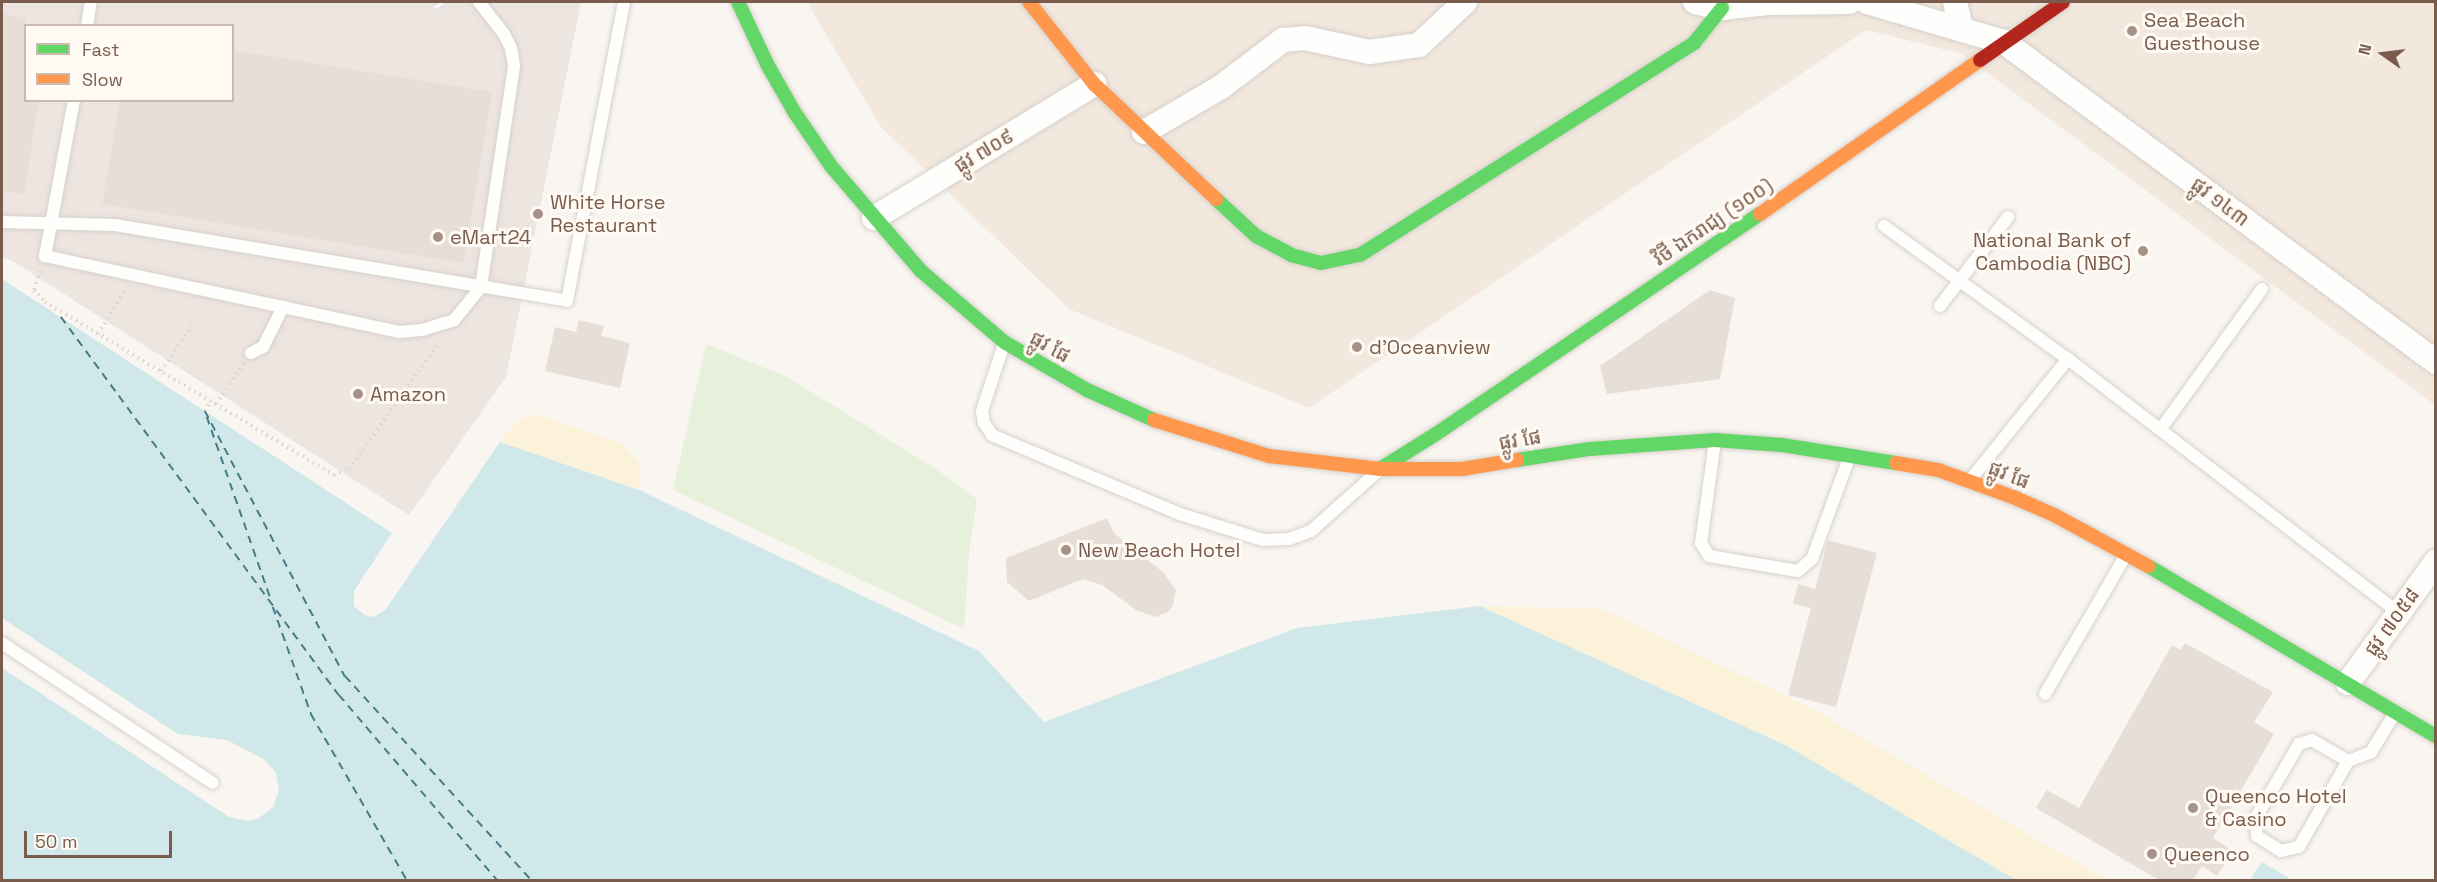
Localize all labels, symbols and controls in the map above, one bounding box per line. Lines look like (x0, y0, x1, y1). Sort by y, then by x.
place label: Sea Beach Guesthouse (2144, 8, 2260, 55)
legend (24, 24, 234, 102)
marker: Sea Beach Guesthouse (2125, 24, 2139, 38)
north arrow (2353, 24, 2413, 84)
text: Fast (82, 38, 119, 61)
text: N (2354, 42, 2377, 57)
text: Slow (82, 68, 123, 91)
street label: ផ្លូវ ៧០៩ (950, 124, 1018, 178)
street label: ផ្លូវ ១៤៣ (2186, 172, 2254, 232)
street label: វិថី ឯករាជ្យ (១០០) (1649, 173, 1777, 271)
place label: White Horse Restaurant (550, 190, 666, 237)
marker: White Horse Restaurant (531, 207, 545, 221)
place label: eMart24 (450, 225, 531, 249)
place label: National Bank of Cambodia (NBC) (1973, 228, 2131, 275)
marker: eMart24 (431, 230, 445, 244)
marker: National Bank of Cambodia (NBC) (2136, 244, 2150, 258)
street label: ផ្លូវ ផែ (1025, 326, 1075, 368)
place label: d'Oceanview (1369, 335, 1491, 359)
marker: d'Oceanview (1350, 340, 1364, 354)
place label: Amazon (370, 382, 446, 406)
marker: Amazon (351, 387, 365, 401)
street label: ផ្លូវ ផែ (1497, 425, 1543, 455)
street label: ផ្លូវ ផែ (1985, 456, 2033, 494)
place label: New Beach Hotel (1078, 538, 1240, 562)
marker: New Beach Hotel (1059, 543, 1073, 557)
street label: ផ្លូវ ៧០៥៨ (2359, 583, 2425, 661)
place label: Queenco Hotel & Casino (2205, 784, 2347, 831)
marker: Queenco Hotel & Casino (2186, 801, 2200, 815)
scale bar (27, 819, 176, 857)
text: 50 m (35, 830, 77, 853)
place label: Queenco (2164, 842, 2250, 866)
marker: Queenco (2145, 847, 2159, 861)

